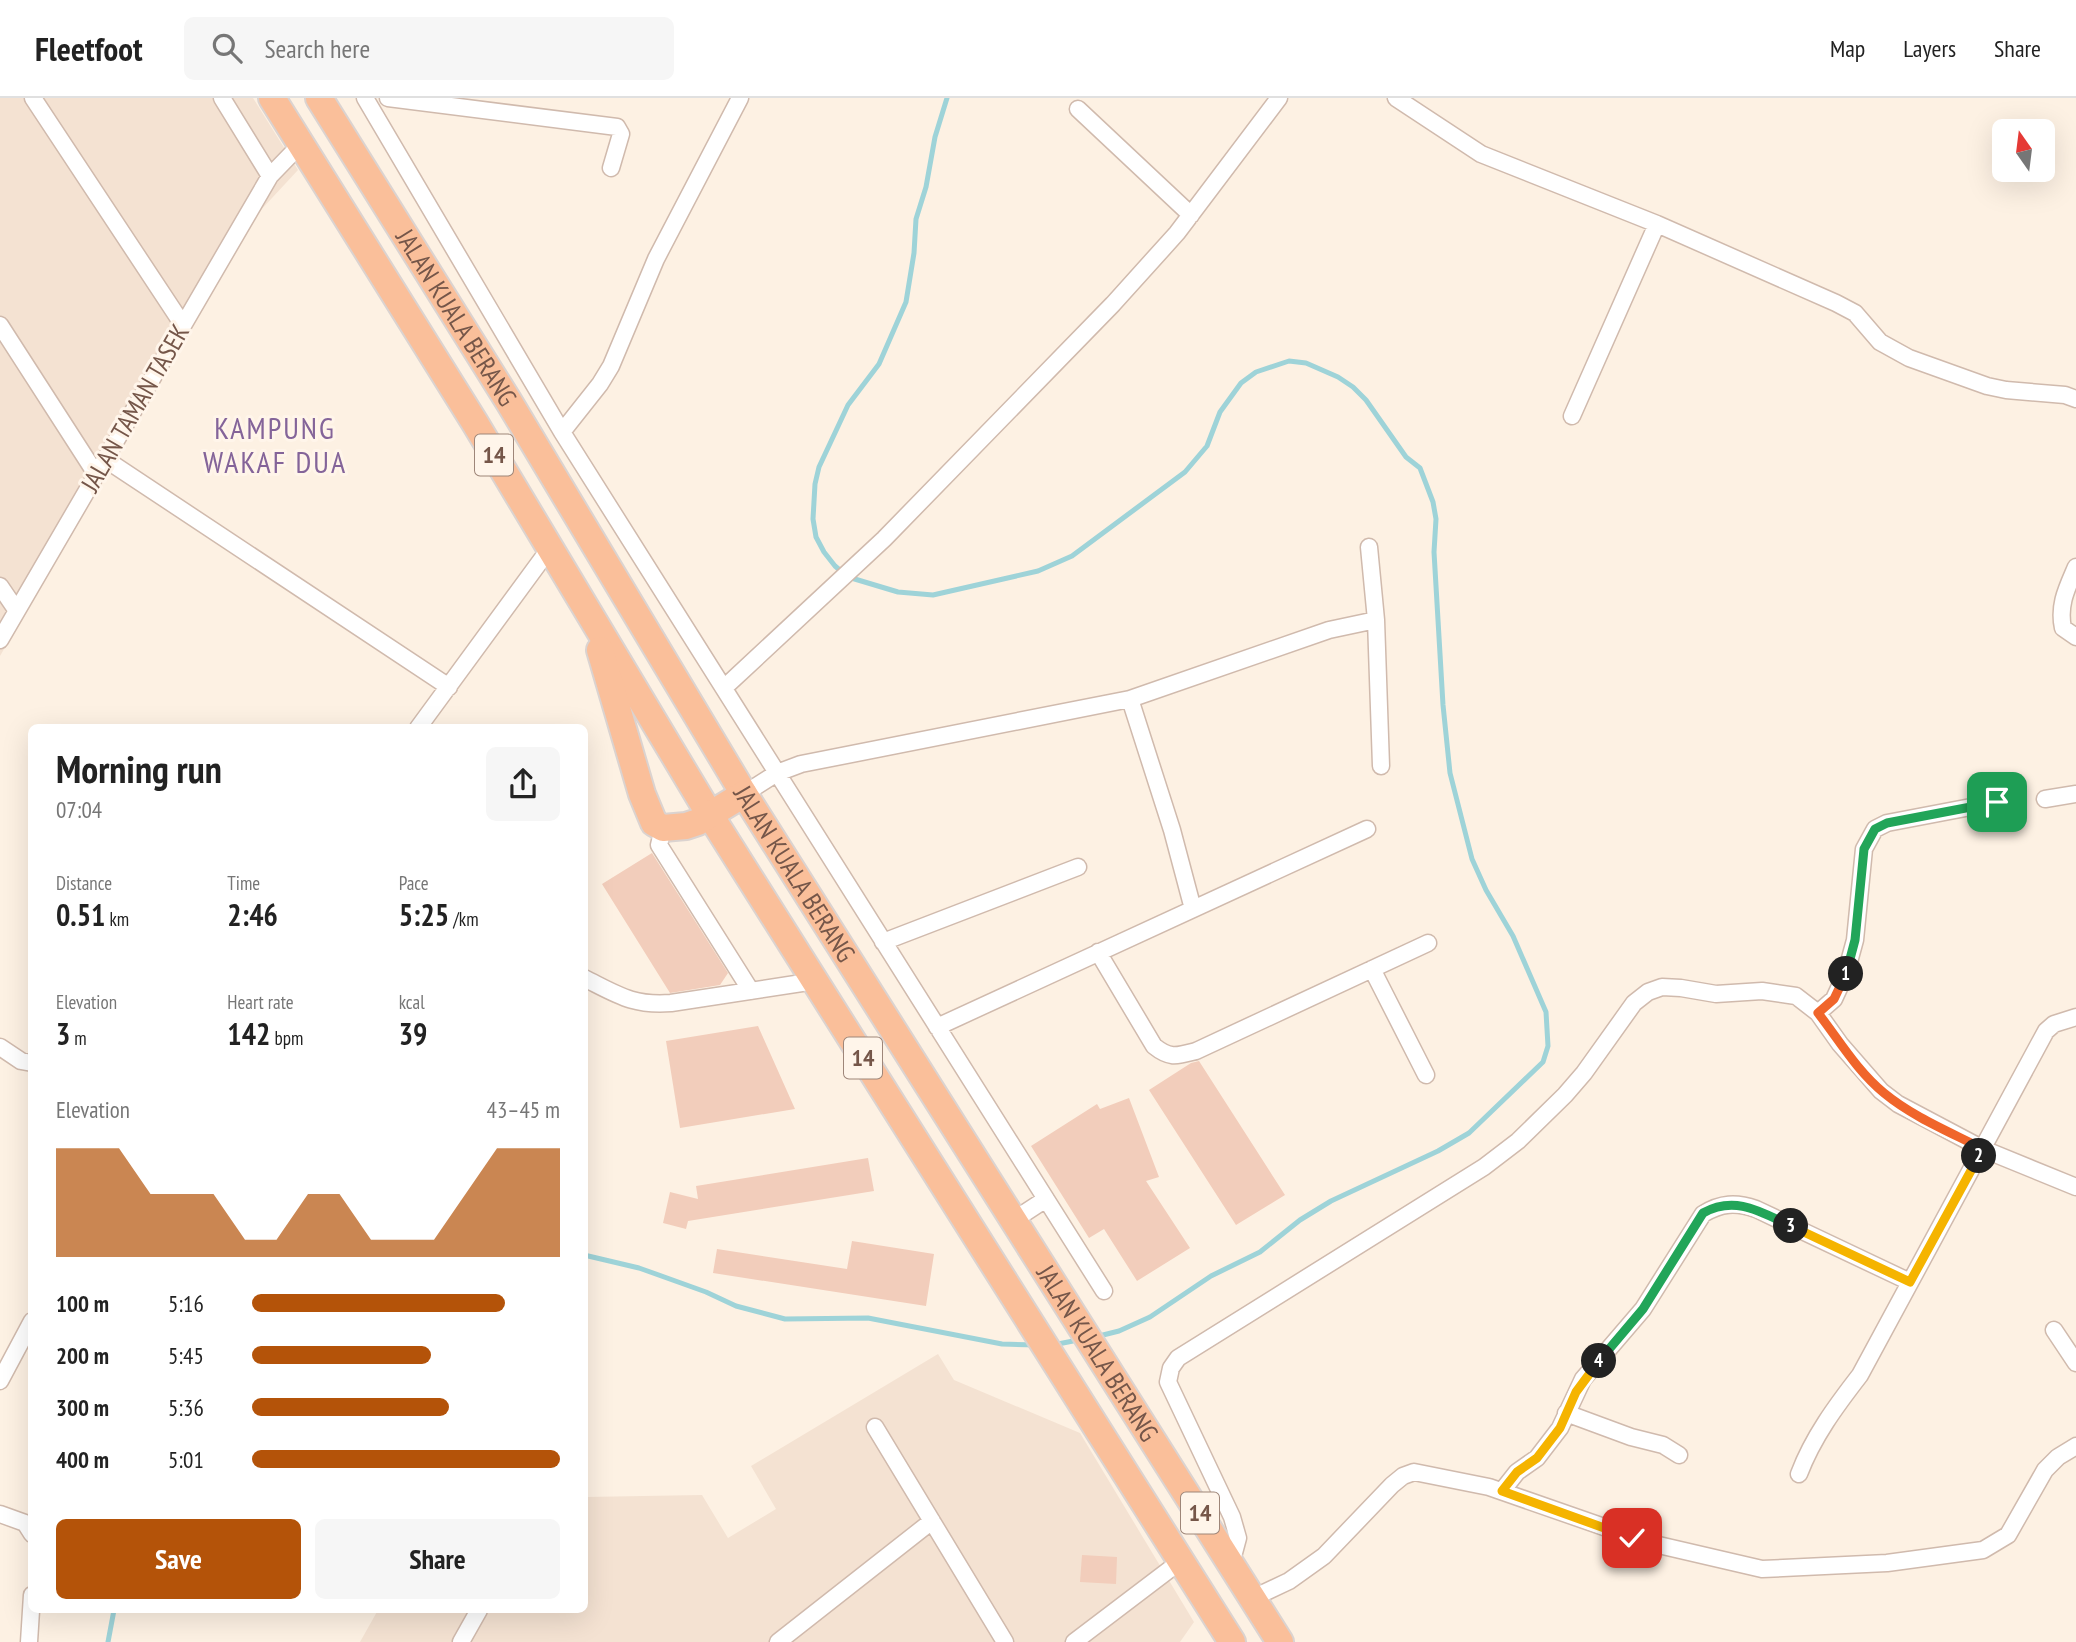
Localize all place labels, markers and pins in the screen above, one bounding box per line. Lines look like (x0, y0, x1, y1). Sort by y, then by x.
pin (1967, 772, 2027, 832)
pin: 1 (1828, 956, 1864, 992)
pin: 2 (1962, 1138, 1996, 1174)
pin: 3 (1774, 1208, 1809, 1244)
pin: 4 (1582, 1344, 1616, 1378)
pin (1602, 1508, 1662, 1568)

